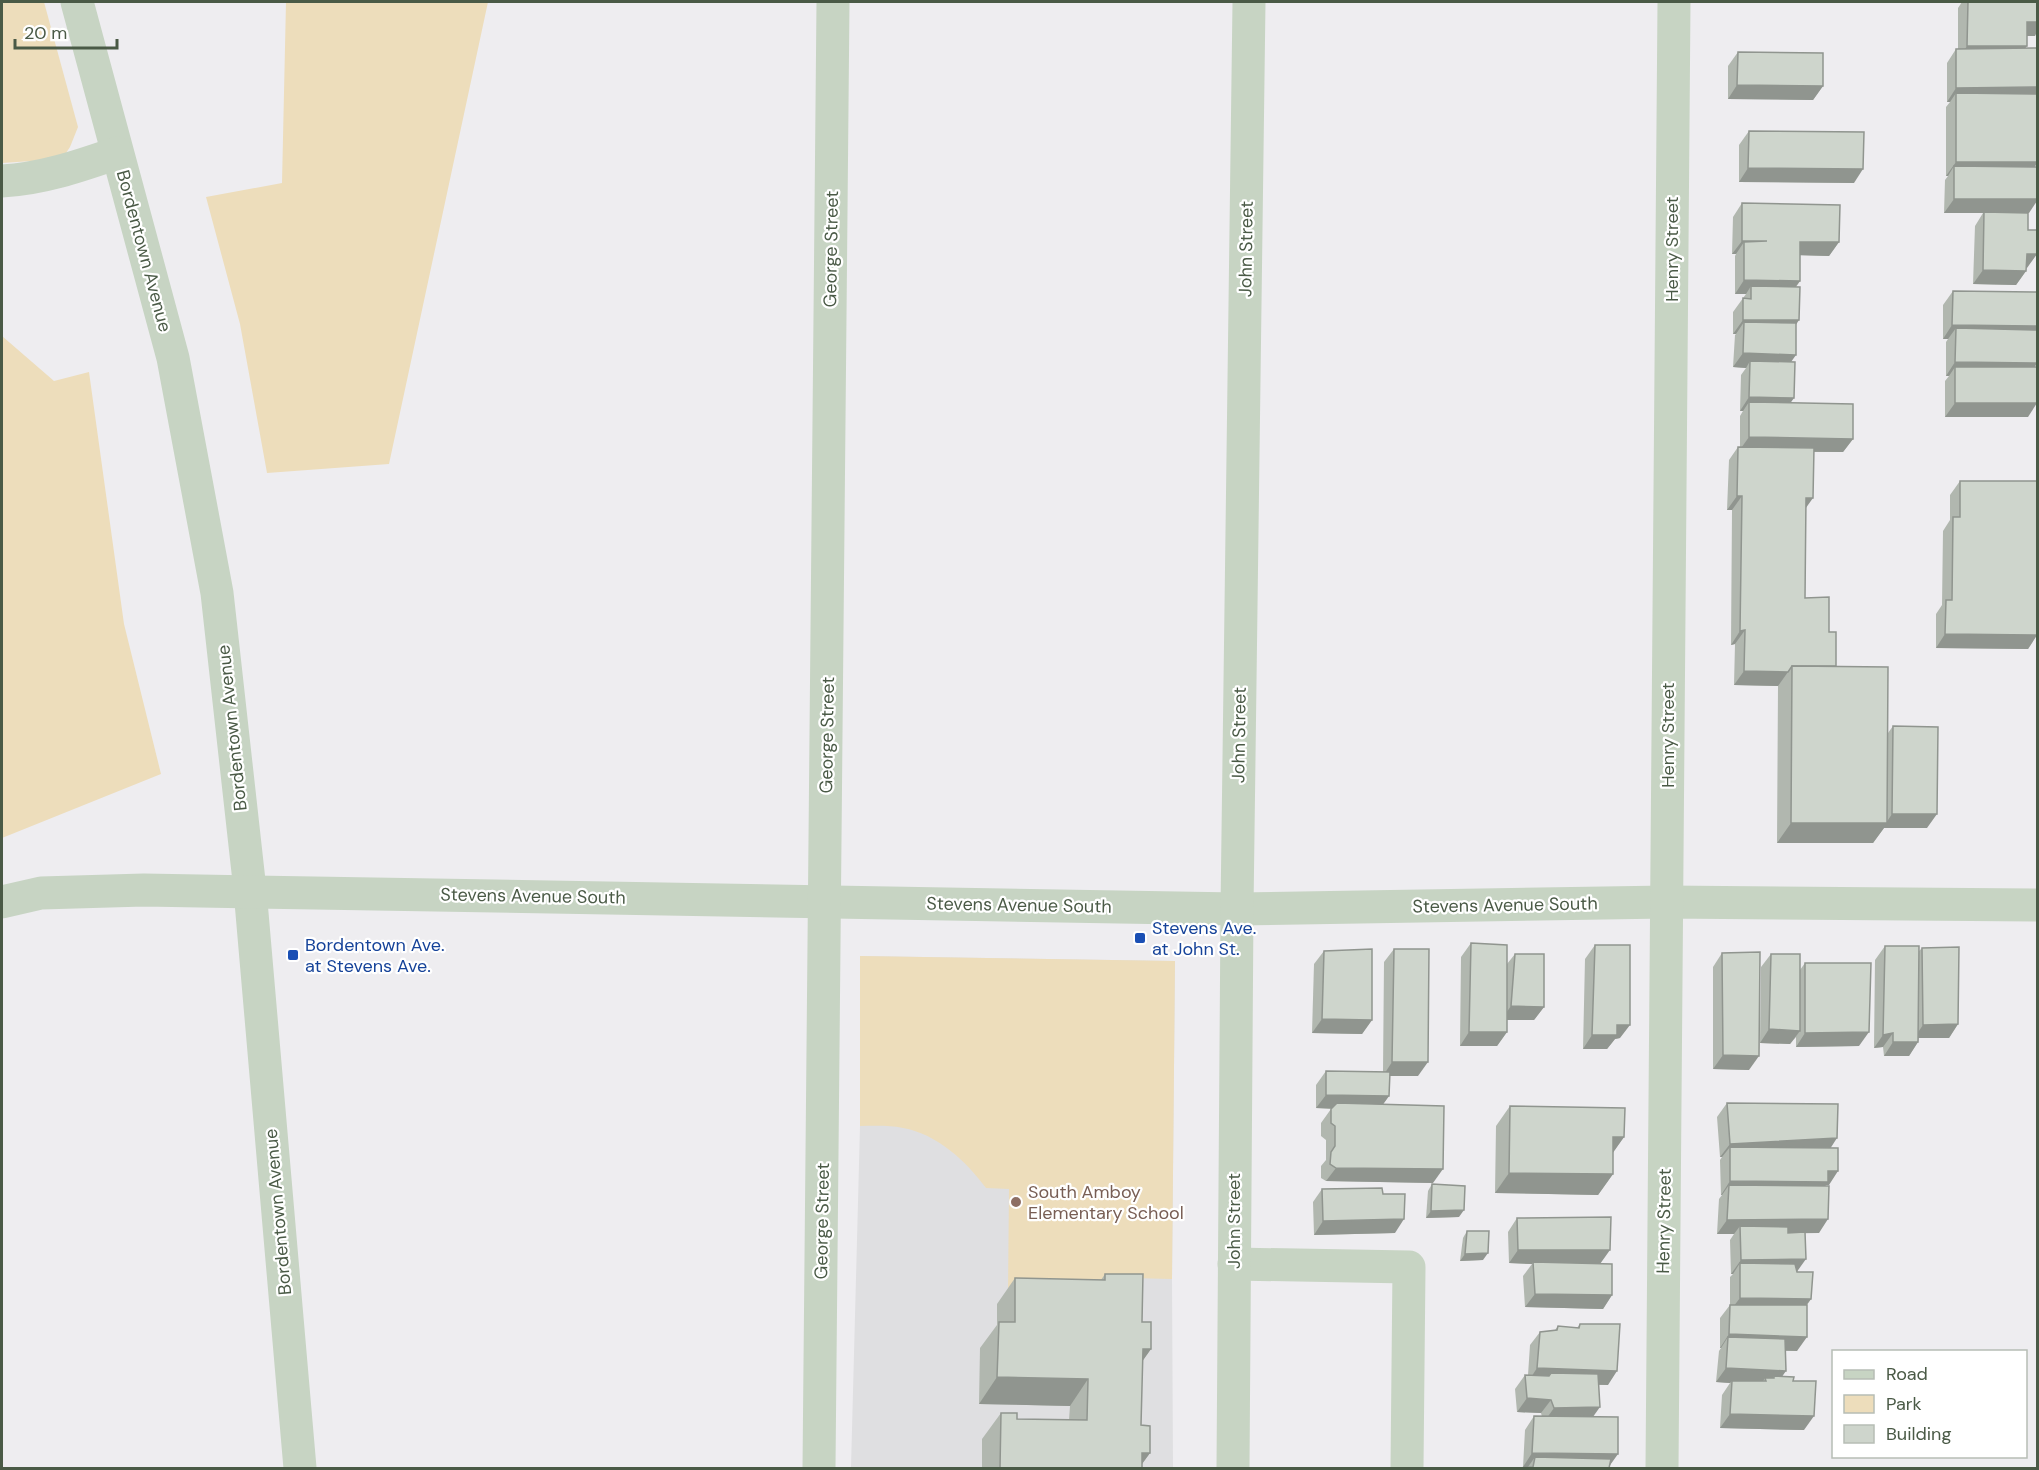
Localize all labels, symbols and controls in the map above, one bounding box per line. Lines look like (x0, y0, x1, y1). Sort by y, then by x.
scale bar (15, 12, 117, 50)
text: 20 m (24, 21, 67, 45)
street label: Bordentown Avenue (111, 167, 177, 335)
street label: George Street (818, 190, 844, 308)
street label: Henry Street (1660, 196, 1684, 302)
street label: John Street (1233, 201, 1259, 297)
street label: Bordentown Avenue (211, 644, 253, 812)
street label: George Street (814, 676, 840, 794)
street label: Henry Street (1656, 682, 1680, 788)
street label: John Street (1226, 687, 1252, 783)
street label: Stevens Avenue South (440, 882, 626, 910)
street label: Stevens Avenue South (926, 891, 1112, 919)
street label: Stevens Avenue South (1412, 891, 1598, 919)
place label: Stevens Ave. at John St. (1152, 916, 1256, 961)
marker: Stevens Ave. at John St. (1133, 931, 1147, 945)
place label: Bordentown Ave. at Stevens Ave. (305, 933, 445, 978)
marker: Bordentown Ave. at Stevens Ave. (286, 948, 300, 962)
street label: Bordentown Avenue (259, 1128, 297, 1296)
street label: George Street (809, 1162, 835, 1280)
street label: Henry Street (1651, 1168, 1677, 1274)
street label: John Street (1222, 1173, 1246, 1269)
place label: South Amboy Elementary School (1028, 1180, 1184, 1225)
marker: South Amboy Elementary School (1009, 1195, 1023, 1209)
legend (1832, 1350, 2027, 1458)
text: Road (1886, 1362, 1928, 1386)
text: Park (1886, 1392, 1922, 1416)
text: Building (1886, 1422, 1951, 1446)

